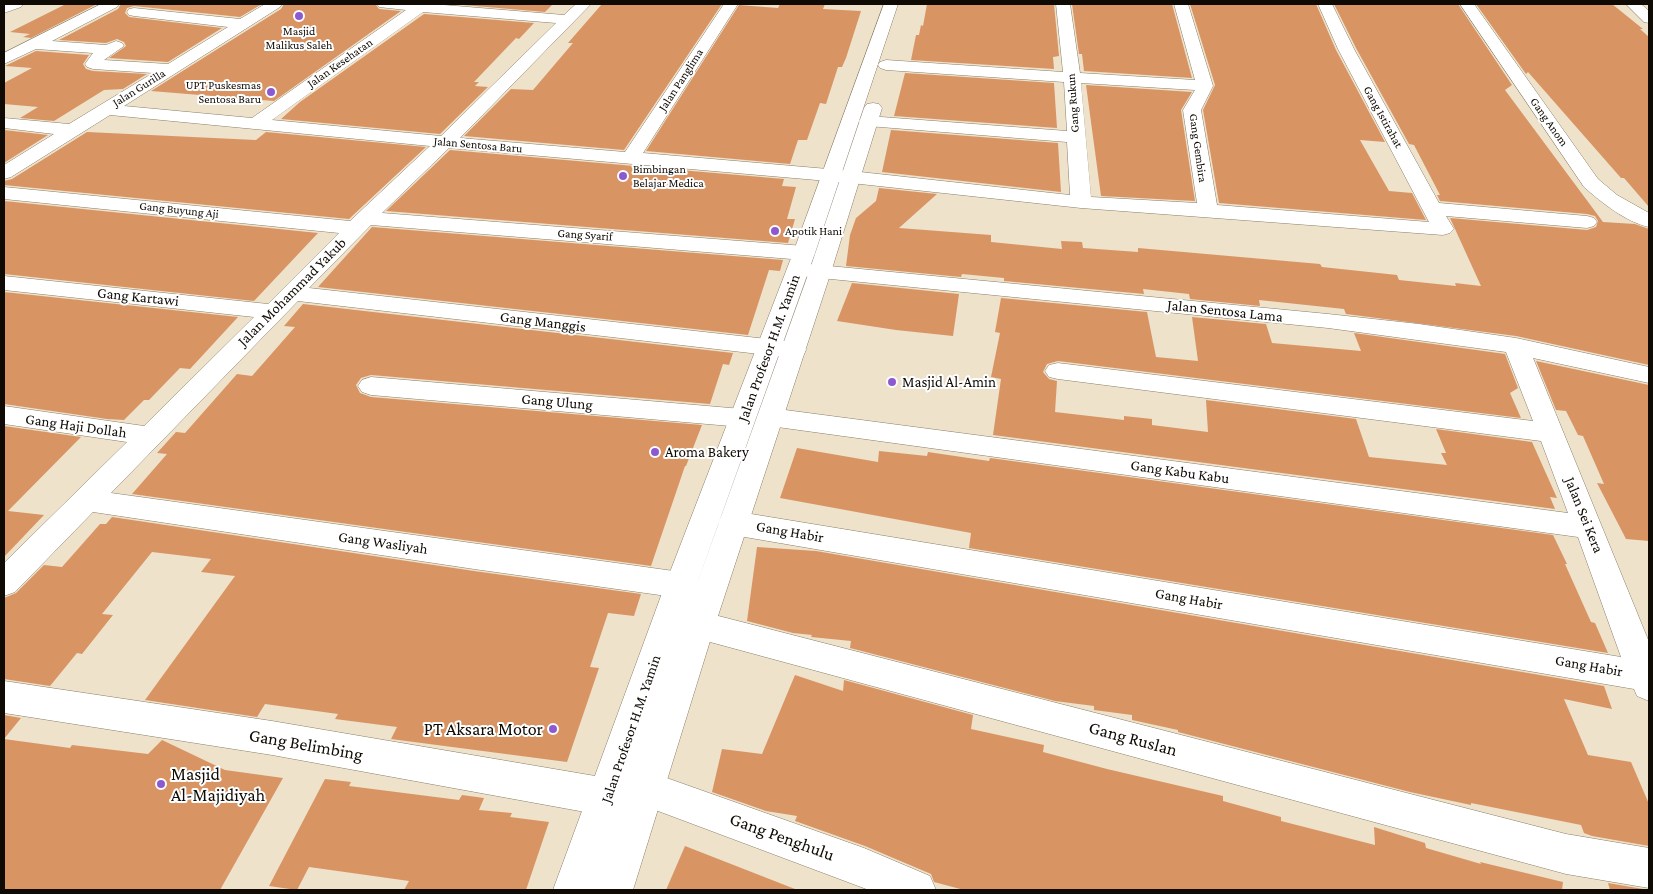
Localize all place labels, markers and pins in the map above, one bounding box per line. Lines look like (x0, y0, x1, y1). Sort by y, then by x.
marker: Masjid Malikus Saleh (293, 10, 305, 22)
place label: Masjid Malikus Saleh (266, 24, 332, 52)
place label: UPT Puskesmas Sentosa Baru (186, 78, 261, 106)
marker: UPT Puskesmas Sentosa Baru (265, 86, 277, 98)
place label: Bimbingan Belajar Medica (633, 162, 704, 190)
marker: Bimbingan Belajar Medica (617, 170, 629, 182)
place label: Apotik Hani (785, 224, 842, 238)
marker: Apotik Hani (769, 225, 781, 237)
place label: Masjid Al-Amin (902, 373, 996, 391)
marker: Masjid Al-Amin (886, 376, 898, 388)
place label: Aroma Bakery (665, 443, 749, 461)
marker: Aroma Bakery (649, 446, 661, 458)
place label: PT Aksara Motor (424, 718, 543, 740)
marker: PT Aksara Motor (547, 723, 559, 735)
place label: Masjid Al-Majidiyah (171, 763, 265, 806)
marker: Masjid Al-Majidiyah (155, 778, 167, 790)

